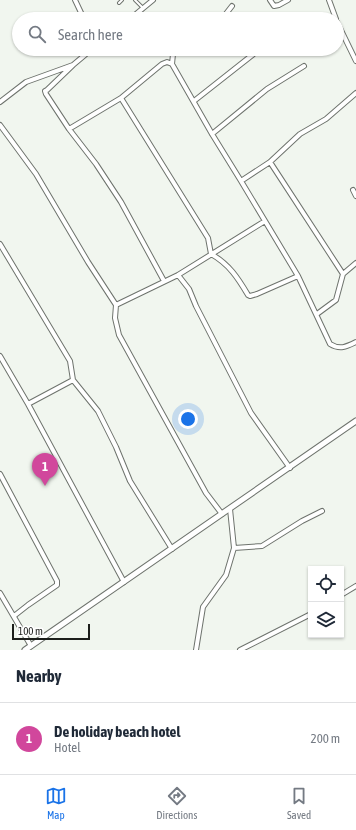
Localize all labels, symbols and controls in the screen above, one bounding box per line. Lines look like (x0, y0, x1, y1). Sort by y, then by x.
search box (12, 12, 344, 56)
icon: search (26, 23, 48, 45)
text: Search here (58, 26, 123, 43)
your location (178, 409, 198, 429)
pin: 1 (32, 453, 58, 486)
map controls (308, 566, 344, 638)
button: locate (308, 566, 344, 602)
button: layers (308, 602, 344, 638)
scale bar (12, 622, 90, 641)
text: 100 m (18, 625, 43, 637)
text: Nearby (16, 666, 62, 686)
text: De holiday beach hotel (54, 723, 180, 740)
text: 1 (26, 731, 32, 746)
text: 200 m (311, 731, 340, 746)
text: Hotel (54, 740, 81, 755)
tab: Map (45, 785, 67, 821)
tab: Directions (156, 785, 197, 821)
tab: Saved (287, 785, 311, 821)

